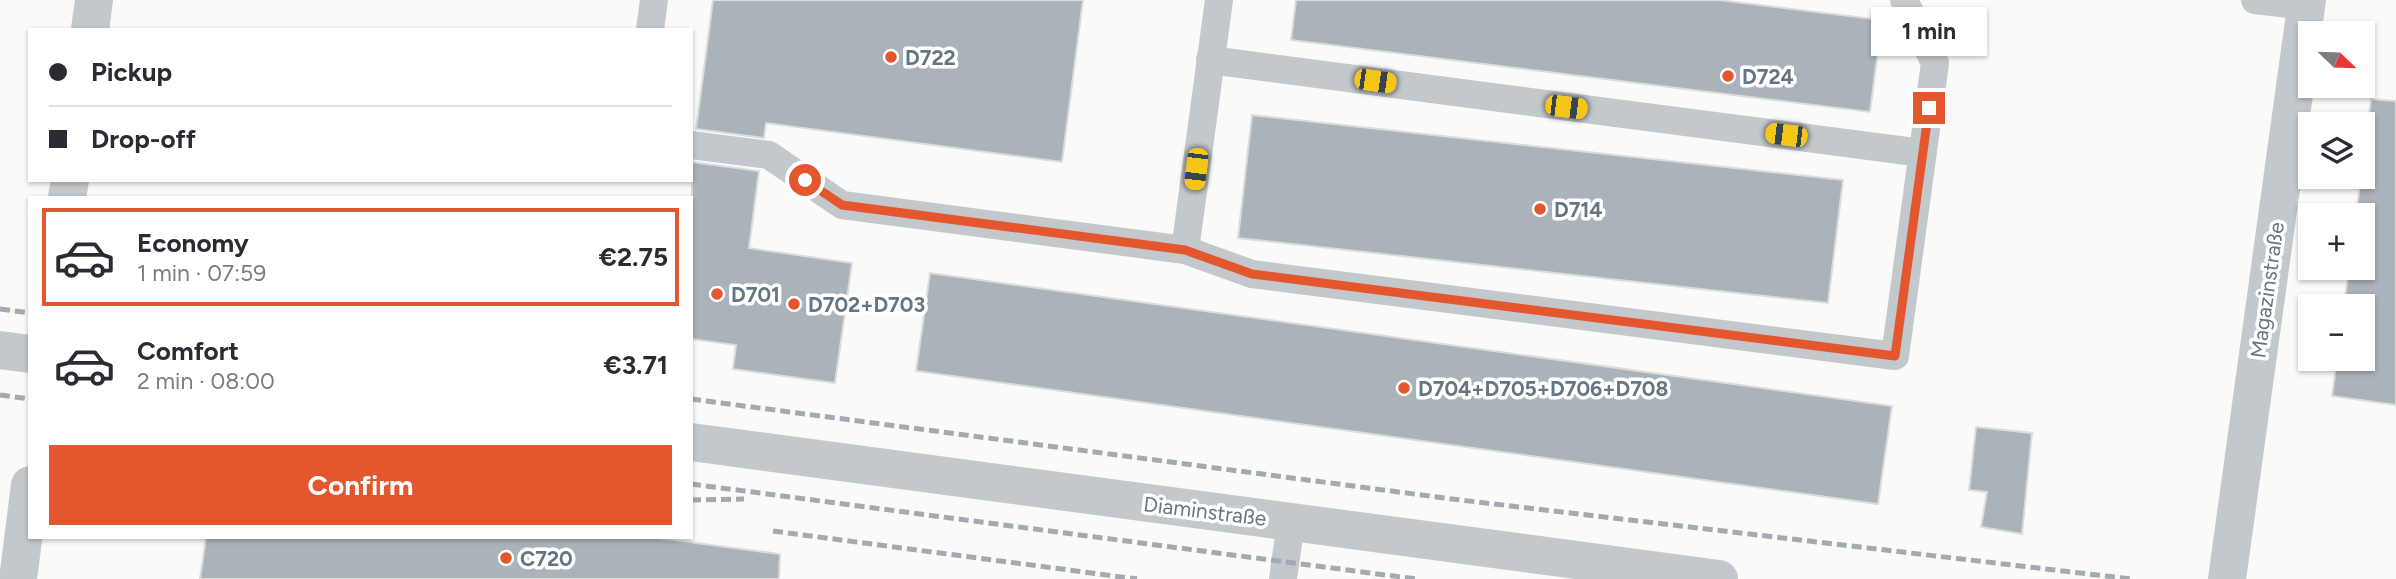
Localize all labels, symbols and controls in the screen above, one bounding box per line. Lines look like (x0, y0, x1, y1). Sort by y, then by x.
callout: 1 min (1871, 7, 1987, 56)
text: 1 min (1902, 17, 1956, 45)
north arrow (2298, 21, 2375, 98)
map controls (2298, 21, 2375, 371)
place label: D722 (905, 45, 956, 70)
marker: D722 (883, 49, 899, 65)
text: Pickup (91, 56, 172, 88)
place label: D724 (1742, 64, 1794, 89)
car (1353, 68, 1398, 94)
marker: D724 (1720, 68, 1736, 84)
route end (1913, 92, 1945, 124)
car (1544, 94, 1589, 120)
button: layers (2298, 112, 2375, 189)
car (1764, 122, 1809, 148)
text: Drop-off (91, 123, 196, 155)
car (1184, 147, 1209, 191)
route start (789, 164, 821, 196)
place label: D714 (1554, 197, 1603, 222)
marker: D714 (1532, 201, 1548, 217)
button: + (2298, 203, 2375, 280)
street label: Magazinstraße (2245, 220, 2289, 360)
icon: car (53, 226, 116, 289)
text: Economy (137, 227, 249, 259)
text: €2.75 (599, 241, 668, 273)
text: 1 min · 07:59 (137, 259, 266, 287)
place label: D701 (731, 282, 780, 307)
marker: D701 (709, 286, 725, 302)
place label: D702+D703 (808, 292, 925, 317)
button: − (2298, 294, 2375, 371)
marker: D702+D703 (786, 296, 802, 312)
icon: car (53, 334, 116, 397)
text: Comfort (137, 335, 239, 367)
text: €3.71 (604, 349, 668, 381)
text: 2 min · 08:00 (137, 367, 275, 395)
place label: D704+D705+D706+D708 (1418, 376, 1668, 401)
marker: D704+D705+D706+D708 (1396, 380, 1412, 396)
button: Confirm (49, 445, 672, 525)
street label: Diaminstraße (1142, 491, 1268, 531)
place label: C720 (520, 546, 573, 571)
marker: C720 (498, 550, 514, 566)

